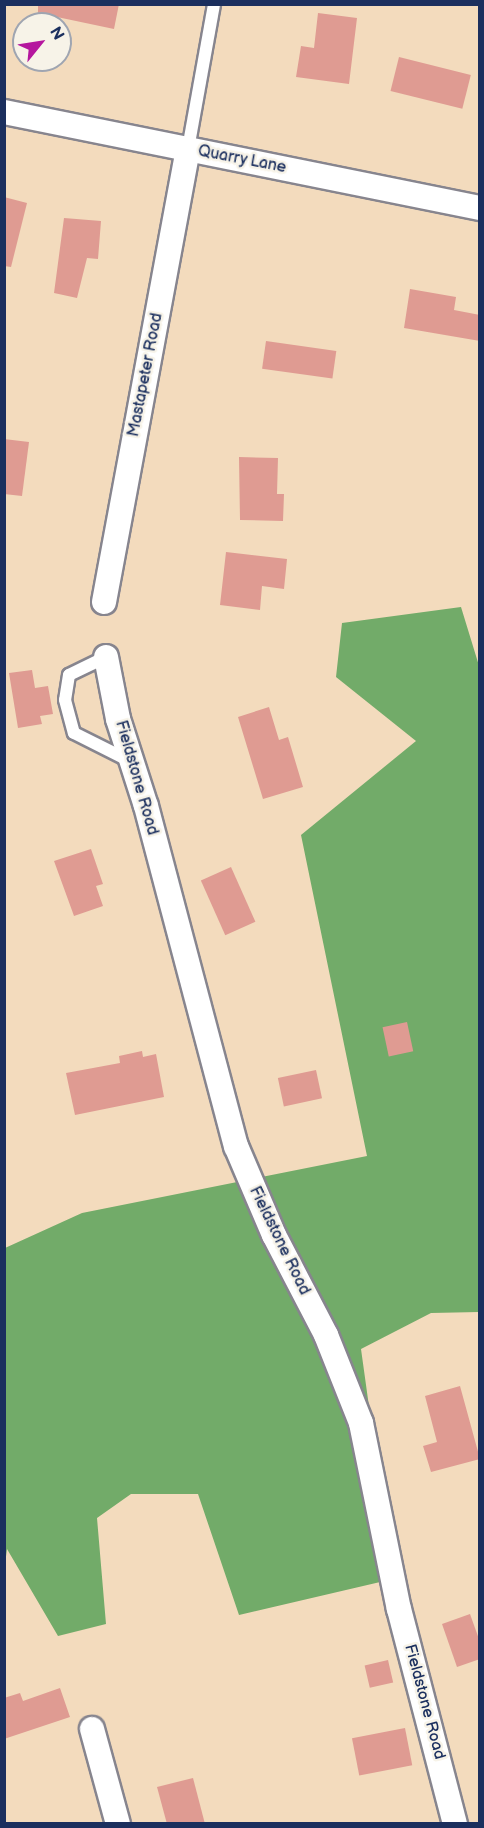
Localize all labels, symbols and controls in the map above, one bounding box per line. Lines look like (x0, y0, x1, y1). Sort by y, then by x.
north arrow (12, 12, 72, 72)
text: N (45, 24, 68, 44)
street label: Quarry Lane (196, 142, 288, 178)
street label: Mastapeter Road (125, 311, 167, 439)
street label: Fieldstone Road (110, 718, 162, 838)
street label: Fieldstone Road (244, 1184, 314, 1298)
street label: Fieldstone Road (399, 1642, 449, 1762)

